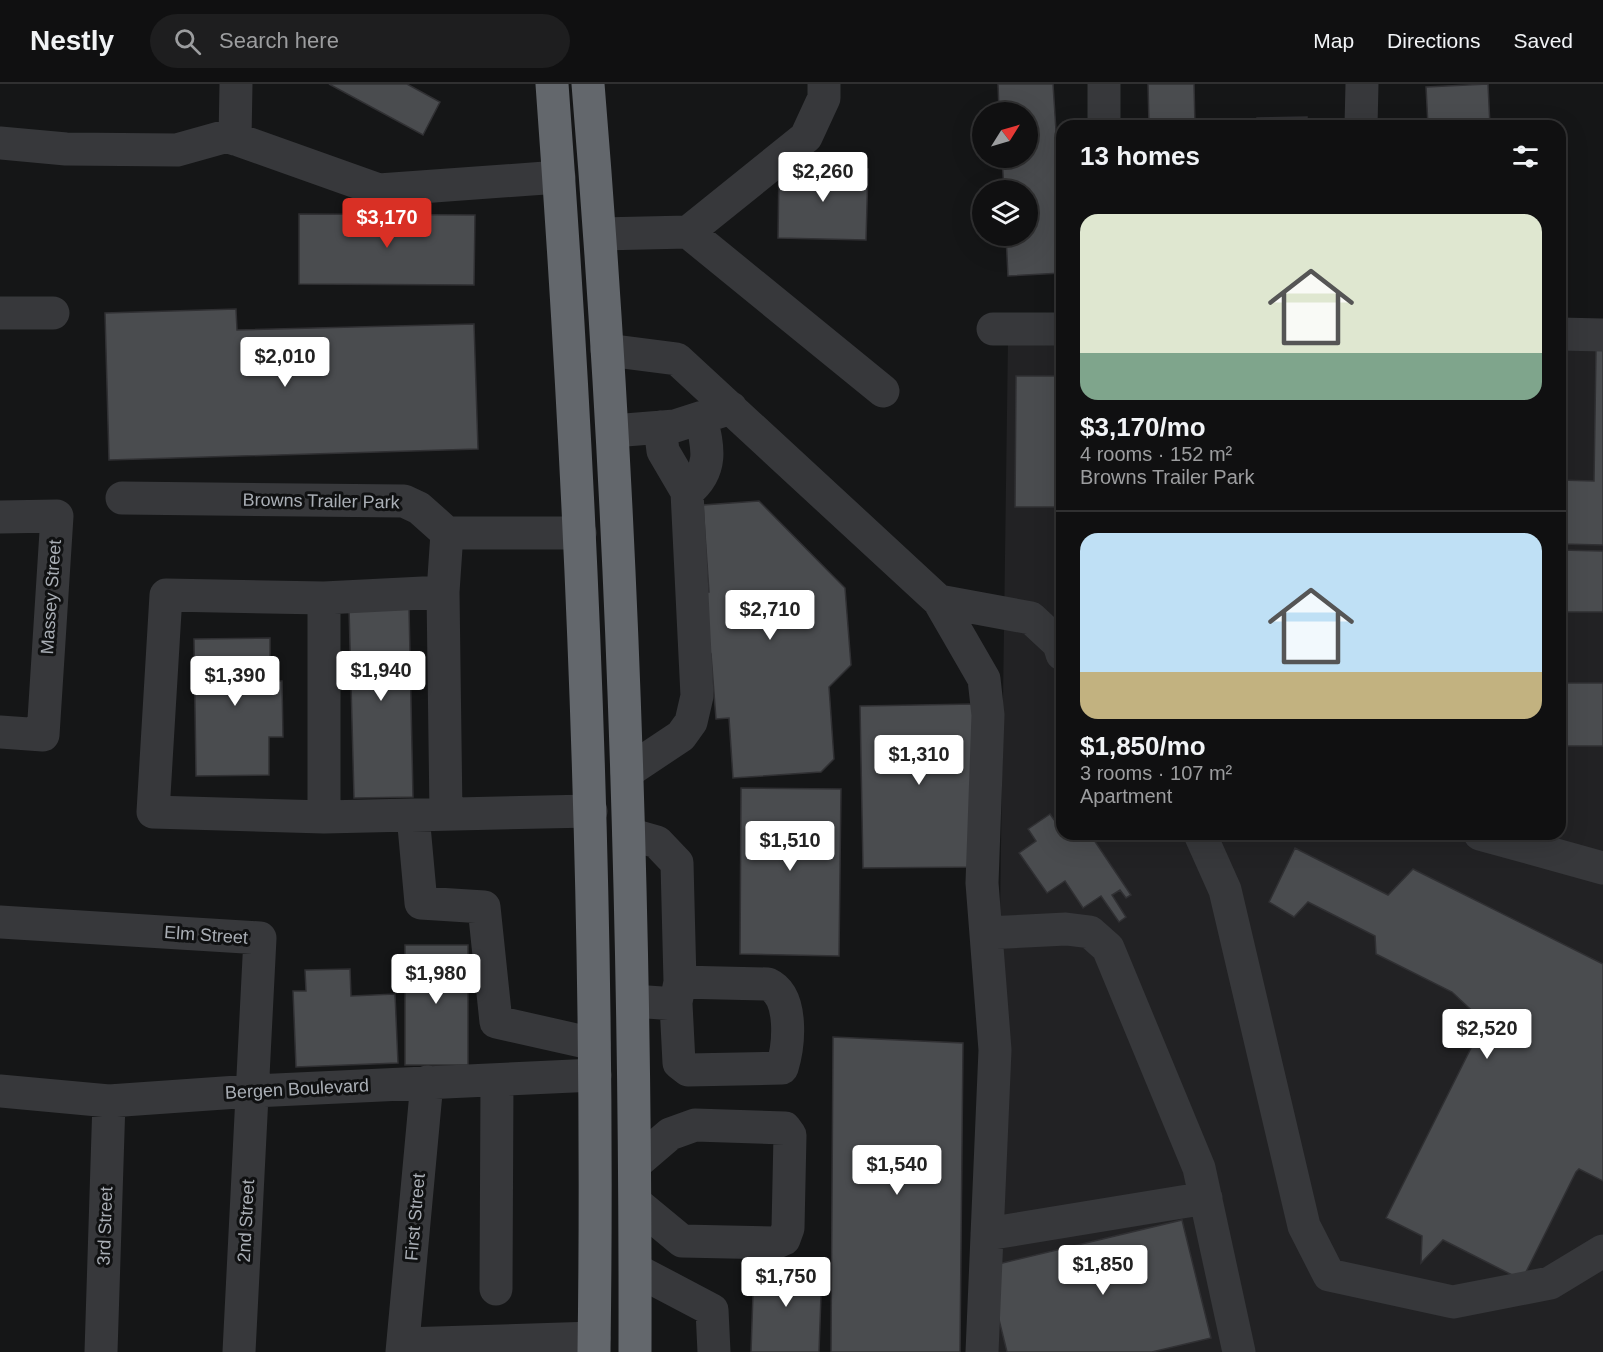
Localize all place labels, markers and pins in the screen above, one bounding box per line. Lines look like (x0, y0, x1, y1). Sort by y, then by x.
pin: $2,260 (774, 152, 872, 203)
pin: $3,170 (338, 198, 436, 249)
pin: $2,010 (236, 337, 334, 388)
pin: $2,710 (721, 590, 819, 641)
pin: $1,940 (332, 651, 430, 702)
pin: $1,390 (186, 656, 284, 707)
pin: $1,310 (870, 735, 968, 786)
pin: $1,510 (741, 821, 839, 872)
pin: $1,980 (387, 954, 485, 1005)
pin: $2,520 (1438, 1009, 1536, 1060)
pin: $1,540 (848, 1145, 946, 1196)
pin: $1,850 (1054, 1245, 1152, 1296)
pin: $1,750 (737, 1257, 835, 1308)

